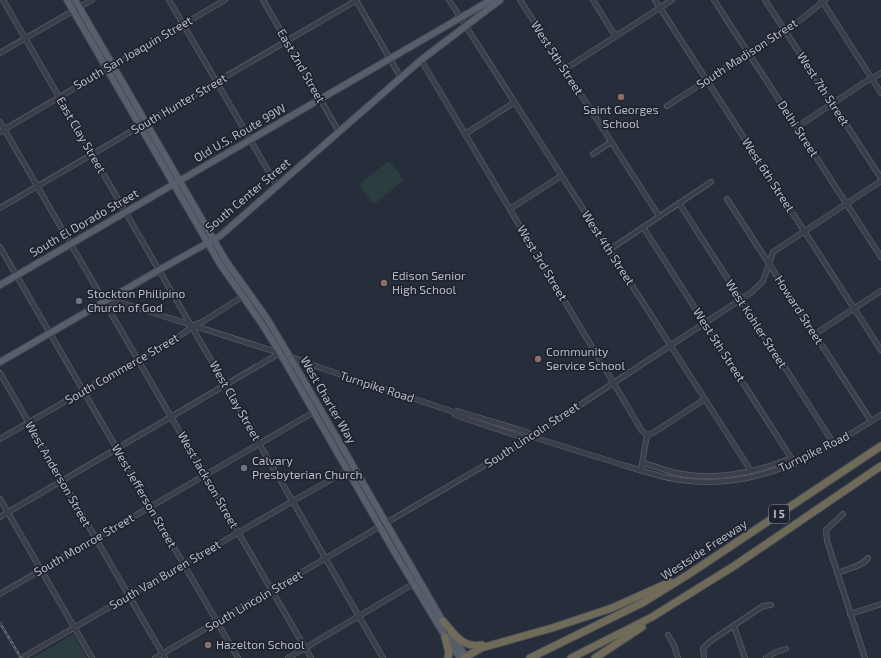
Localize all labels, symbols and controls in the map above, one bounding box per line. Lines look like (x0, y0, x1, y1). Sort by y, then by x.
street label: South San Joaquin Street (71, 12, 195, 92)
street label: South Madison Street (693, 15, 800, 91)
street label: West 5th Street (529, 18, 587, 97)
street label: East 2nd Street (275, 26, 329, 105)
street label: West 7th Street (795, 49, 853, 128)
street label: South Hunter Street (128, 70, 229, 136)
marker: Saint Georges School (616, 92, 626, 102)
street label: East Clay Street (54, 94, 110, 175)
street label: Delhi Street (776, 98, 822, 159)
street label: Old U.S. Route 99W (191, 100, 288, 164)
place label: Saint Georges School (583, 102, 659, 130)
street label: West 6th Street (740, 135, 798, 214)
street label: South Center Street (202, 154, 293, 234)
street label: South El Dorado Street (27, 185, 141, 259)
street label: West 4th Street (580, 208, 638, 288)
street label: West 3rd Street (515, 222, 571, 303)
place label: Edison Senior High School (392, 268, 466, 296)
street label: Howard Street (772, 273, 827, 347)
street label: West Kohler Street (723, 277, 791, 371)
marker: Edison Senior High School (379, 278, 389, 288)
place label: Stockton Philipino Church of God (87, 286, 186, 314)
marker: Stockton Philipino Church of God (74, 296, 84, 306)
street label: West 5th Street (691, 305, 749, 384)
street label: South Commerce Street (62, 330, 181, 406)
place label: Community Service School (546, 344, 625, 372)
street label: West Charter Way (298, 353, 360, 446)
marker: Community Service School (533, 354, 543, 364)
street label: West Clay Street (207, 358, 265, 443)
street label: Turnpike Road (338, 367, 416, 405)
street label: South Lincoln Street (482, 398, 582, 470)
street label: West Anderson Street (23, 418, 95, 529)
street label: Turnpike Road (776, 428, 851, 474)
street label: West Jackson Street (175, 429, 242, 531)
street label: West Jefferson Street (110, 441, 180, 550)
place label: Calvary Presbyterian Church (252, 453, 363, 481)
marker: Calvary Presbyterian Church (239, 463, 249, 473)
road number: I 5 (769, 505, 789, 523)
street label: South Monroe Street (31, 510, 136, 578)
street label: Westside Freeway (658, 516, 750, 582)
street label: South Van Buren Street (106, 536, 223, 612)
street label: South Lincoln Street (202, 566, 305, 634)
place label: Hazelton School (216, 637, 305, 651)
marker: Hazelton School (203, 640, 213, 650)

